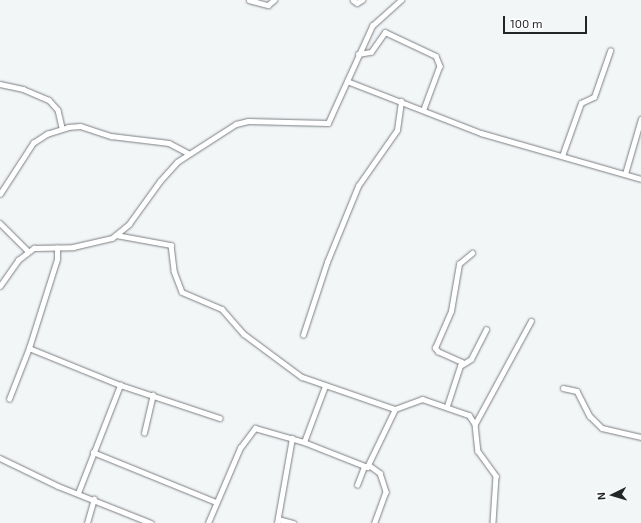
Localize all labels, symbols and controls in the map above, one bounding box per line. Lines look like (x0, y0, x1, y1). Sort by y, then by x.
scale bar (505, 8, 589, 34)
text: 100 m (510, 16, 542, 30)
north arrow (593, 475, 633, 515)
text: N (594, 492, 607, 501)

